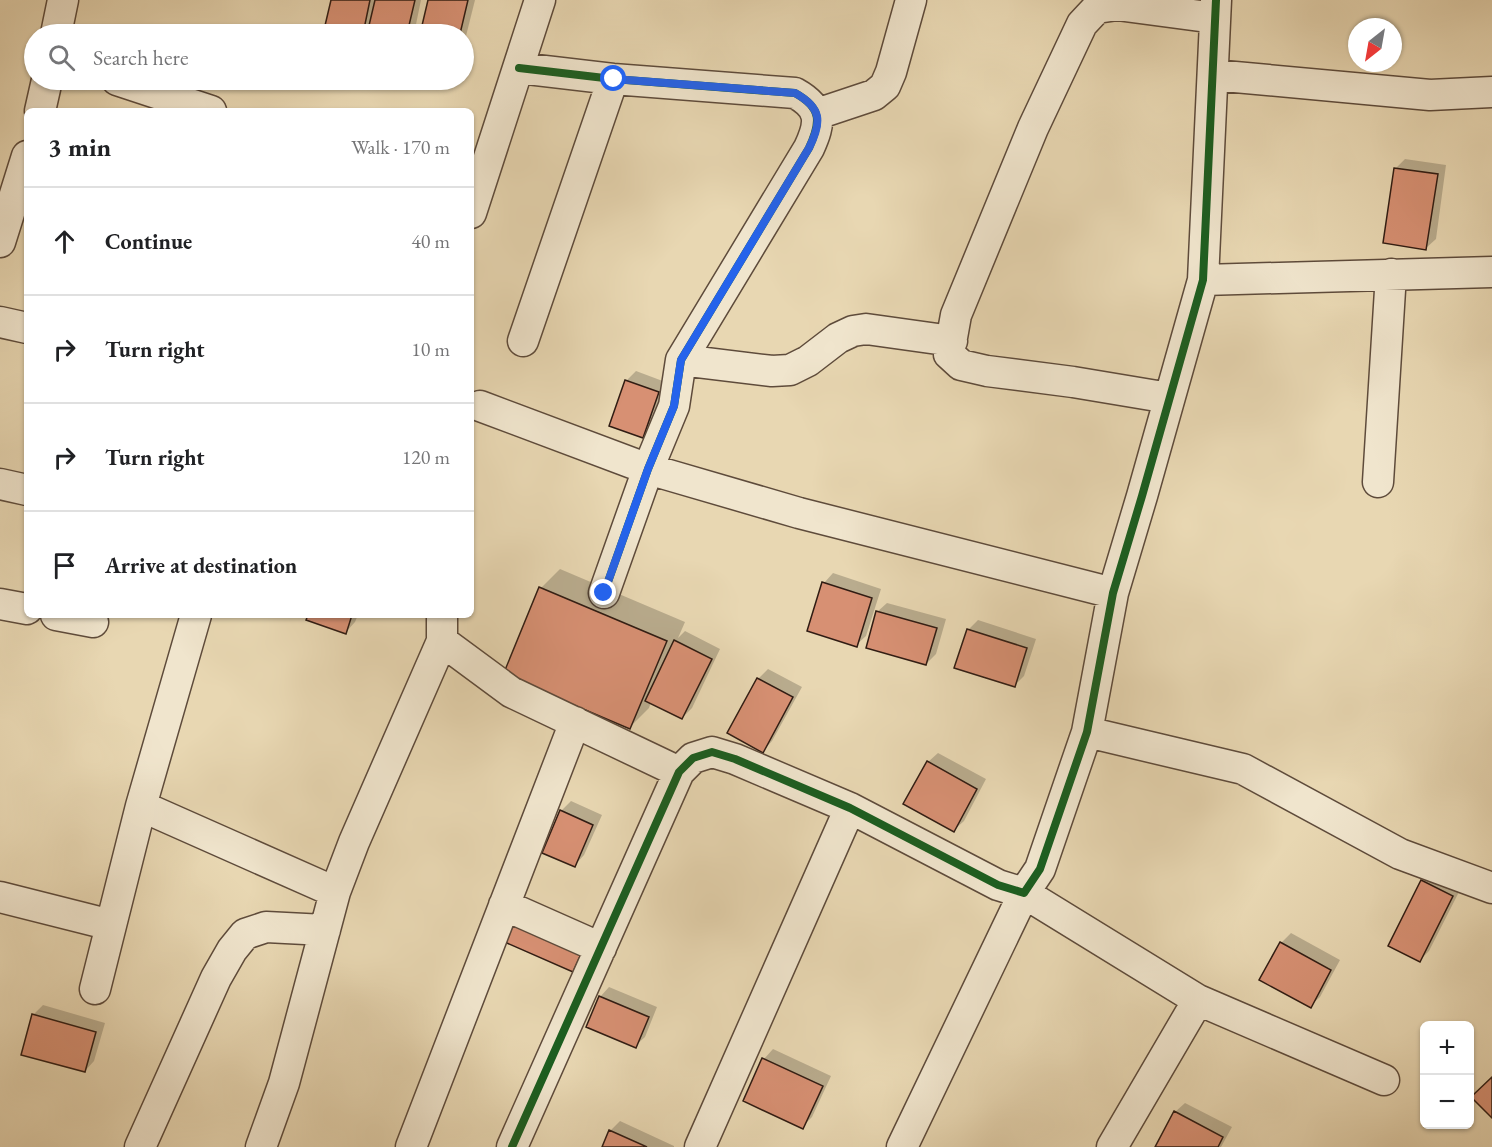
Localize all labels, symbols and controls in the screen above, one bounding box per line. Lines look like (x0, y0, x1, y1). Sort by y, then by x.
north arrow (1348, 18, 1402, 72)
search box (24, 24, 474, 90)
icon: search (45, 41, 78, 74)
text: Search here (93, 43, 188, 72)
route start (600, 65, 626, 91)
text: 3 min (48, 130, 111, 164)
text: Walk · 170 m (351, 134, 450, 160)
icon: ahead (48, 225, 81, 258)
text: Continue (105, 227, 192, 256)
text: 40 m (411, 228, 450, 254)
icon: right (48, 333, 81, 366)
text: Turn right (105, 335, 204, 364)
text: 10 m (411, 336, 450, 362)
icon: right (48, 441, 81, 474)
text: Turn right (105, 443, 204, 472)
text: 120 m (402, 444, 450, 470)
icon: arrive (48, 549, 81, 582)
text: Arrive at destination (105, 551, 297, 580)
route end (590, 579, 616, 605)
map controls (1420, 1021, 1474, 1129)
button: + (1420, 1021, 1474, 1075)
button: − (1420, 1075, 1474, 1129)

